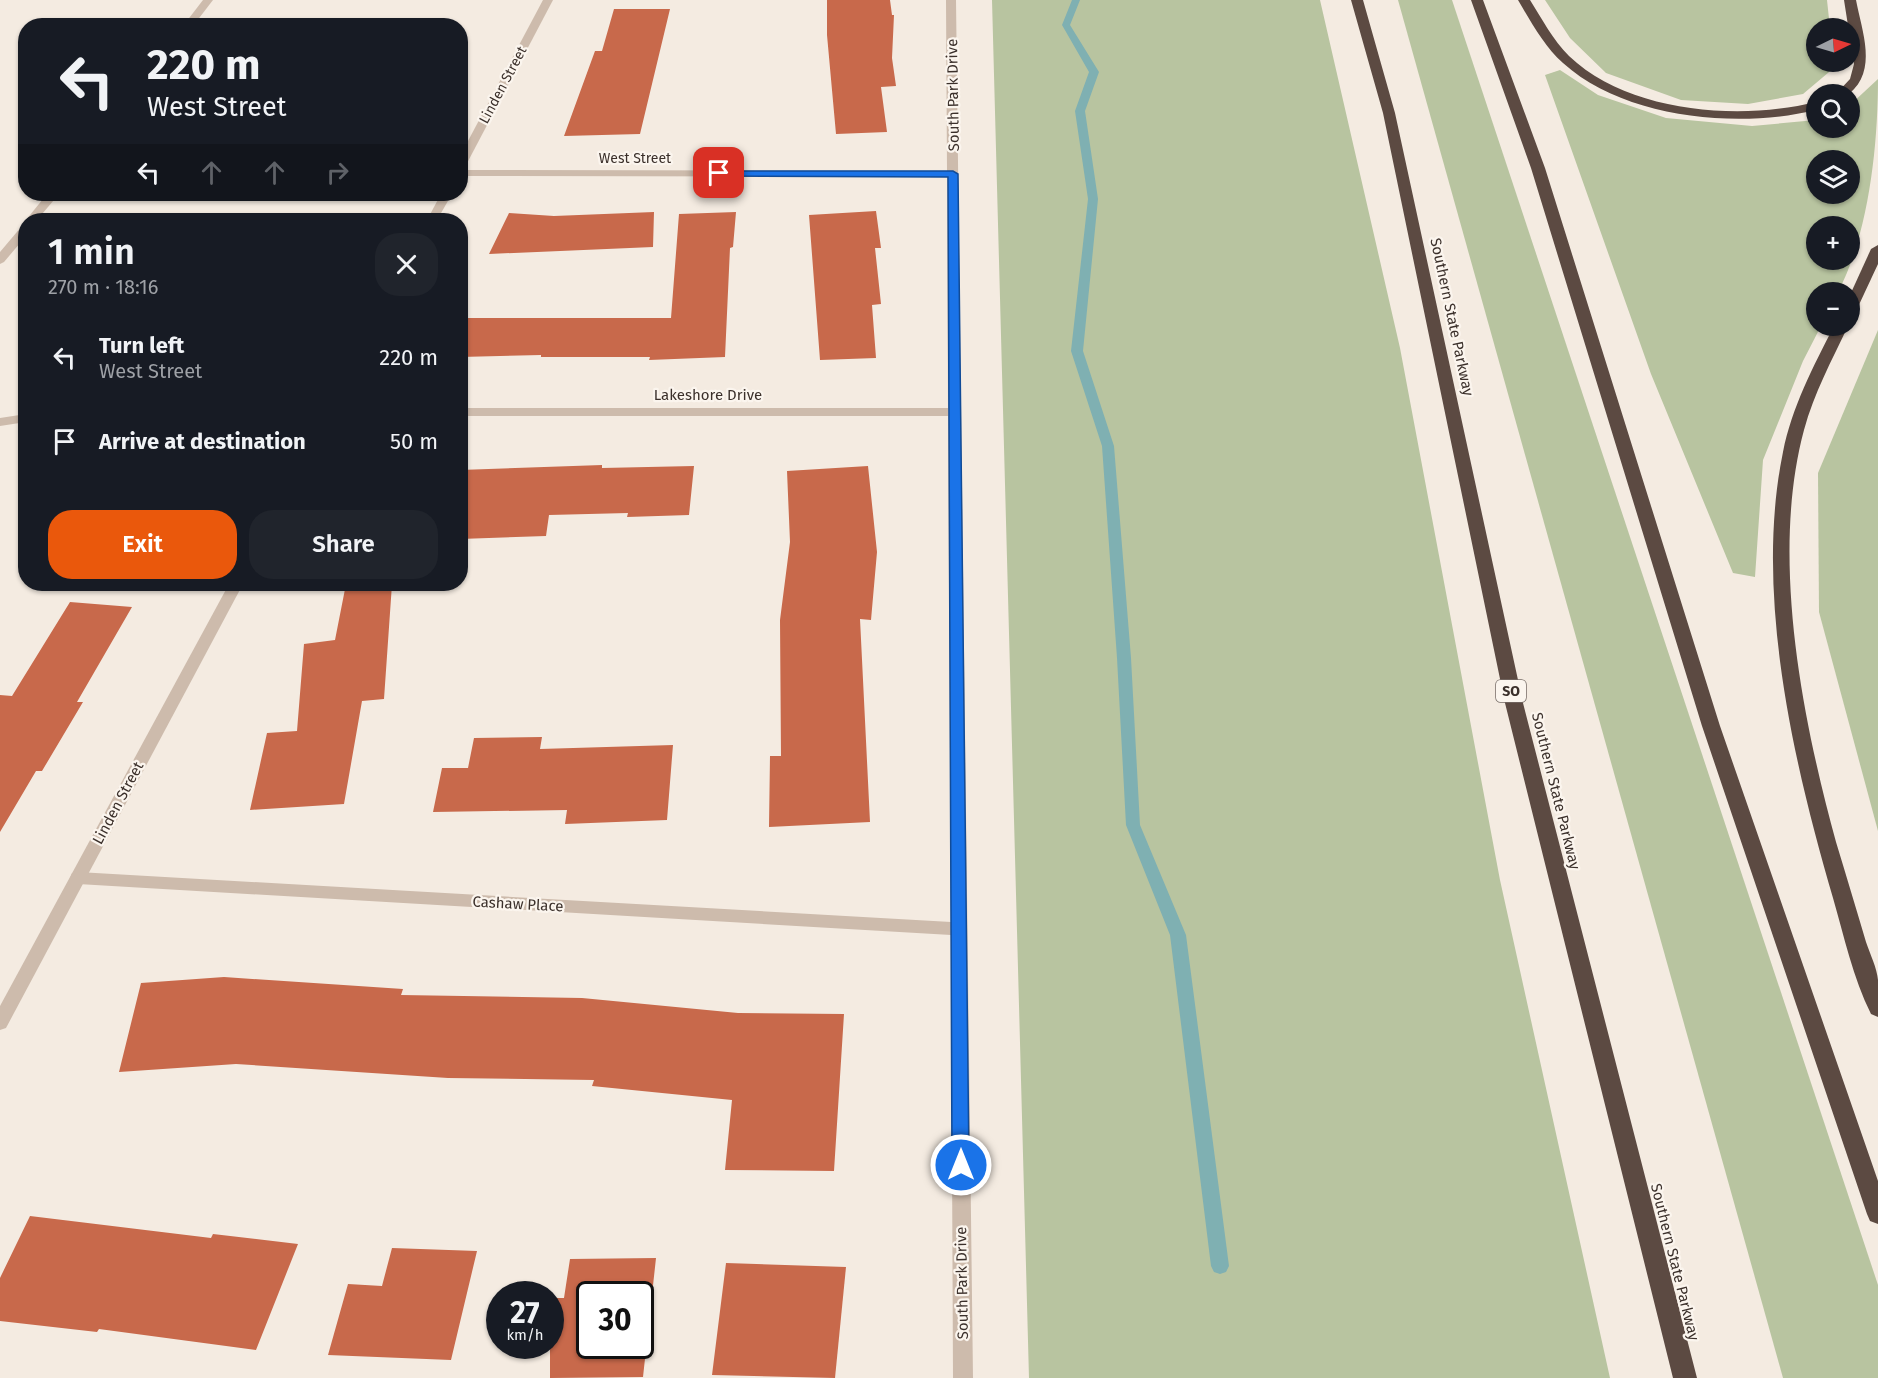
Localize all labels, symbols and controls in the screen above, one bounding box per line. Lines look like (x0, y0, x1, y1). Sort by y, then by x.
north arrow (1806, 18, 1860, 72)
map controls (1806, 18, 1860, 336)
street label: South Park Drive (943, 39, 963, 151)
text: 220 m (147, 40, 260, 90)
icon: left (48, 42, 126, 120)
street label: Linden Street (476, 43, 531, 127)
button: search (1806, 84, 1860, 138)
text: West Street (147, 91, 287, 123)
pin (693, 147, 744, 198)
street label: West Street (599, 150, 672, 167)
button: layers (1806, 150, 1860, 204)
icon: left (132, 156, 165, 189)
icon: ahead (195, 156, 228, 189)
icon: ahead (258, 156, 291, 189)
icon: right (321, 156, 354, 189)
icon: arrive (702, 156, 735, 189)
button: + (1806, 216, 1860, 270)
text: 1 min (48, 230, 135, 274)
button: close (375, 233, 438, 296)
street label: Southern State Parkway (1426, 236, 1478, 398)
text: 270 m · 18:16 (48, 275, 158, 299)
button: − (1806, 282, 1860, 336)
text: Turn left (99, 332, 184, 359)
icon: left (48, 341, 81, 374)
text: 220 m (379, 344, 438, 371)
text: West Street (99, 359, 202, 383)
street label: Lakeshore Drive (654, 386, 762, 404)
icon: arrive (48, 425, 81, 458)
text: Arrive at destination (99, 428, 306, 455)
text: 50 m (390, 428, 438, 455)
button: Exit (48, 510, 237, 579)
button: Share (249, 510, 438, 579)
road number: SO (1496, 680, 1526, 702)
street label: Southern State Parkway (1528, 711, 1584, 872)
street label: Linden Street (89, 758, 148, 847)
street label: Cashaw Place (472, 893, 564, 915)
position arrow (929, 1133, 993, 1197)
street label: Southern State Parkway (1647, 1182, 1703, 1343)
street label: South Park Drive (952, 1227, 972, 1339)
speed limit sign: 30 (576, 1281, 654, 1359)
text: 27 (510, 1295, 540, 1331)
text: km/h (506, 1326, 544, 1344)

